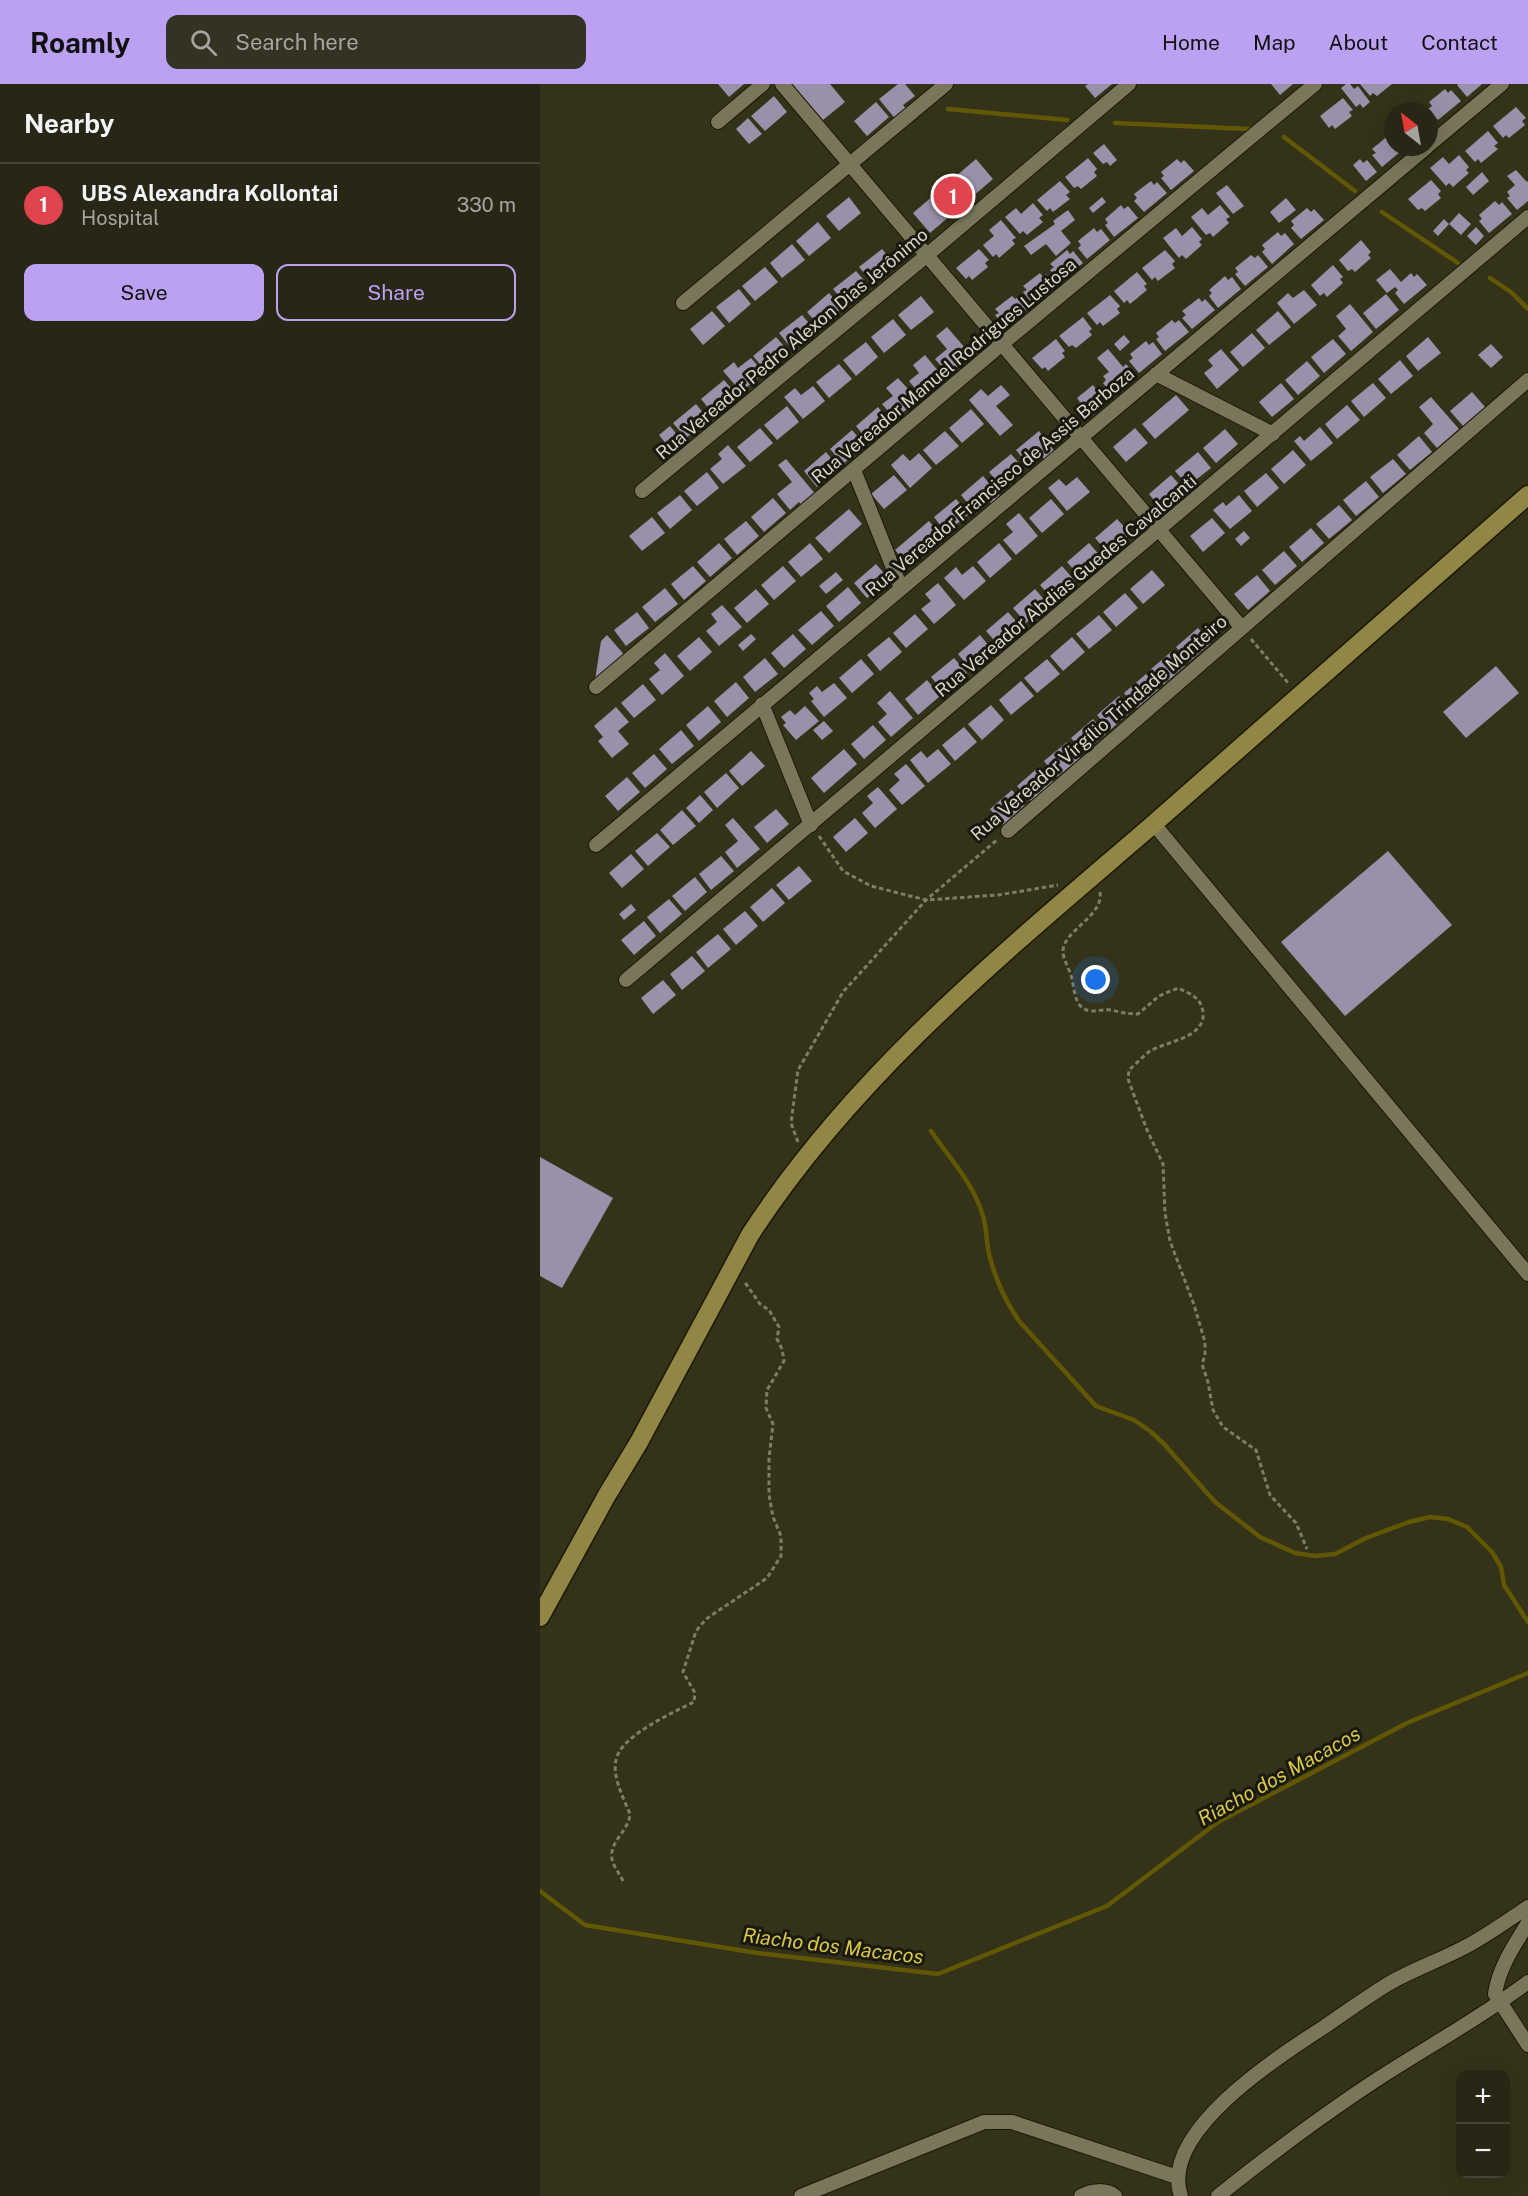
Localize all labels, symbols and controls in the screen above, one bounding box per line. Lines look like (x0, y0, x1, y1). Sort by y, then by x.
search box (166, 15, 586, 69)
text: Roamly (30, 26, 130, 59)
icon: search (187, 26, 220, 59)
text: Search here (235, 29, 359, 55)
text: Home (1162, 30, 1220, 55)
text: Map (1253, 30, 1296, 55)
text: About (1329, 30, 1388, 55)
text: Contact (1421, 30, 1498, 55)
north arrow (1384, 102, 1438, 156)
text: Nearby (24, 108, 114, 139)
pin: 1 (934, 174, 972, 218)
text: UBS Alexandra Kollontai (81, 180, 338, 206)
text: 1 (39, 193, 48, 217)
text: 330 m (457, 193, 516, 217)
text: Hospital (81, 206, 159, 230)
street label: Rua Vereador Pedro Alexon Dias Jerônimo (652, 224, 932, 464)
street label: Rua Vereador Manuel Rodrigues Lustosa (807, 254, 1080, 488)
button: Save (24, 264, 264, 321)
button: Share (276, 264, 516, 321)
street label: Rua Vereador Francisco de Assis Barboza (861, 363, 1138, 600)
street label: Rua Vereador Abdias Guedes Cavalcanti (931, 470, 1200, 701)
street label: Rua Vereador Virgílio Trindade Monteiro (966, 611, 1231, 845)
your location (1081, 965, 1110, 994)
water label: Riacho dos Macacos (1194, 1721, 1365, 1831)
water label: Riacho dos Macacos (741, 1923, 925, 1969)
map controls (1456, 2070, 1510, 2178)
button: + (1456, 2070, 1510, 2124)
button: − (1456, 2124, 1510, 2178)

